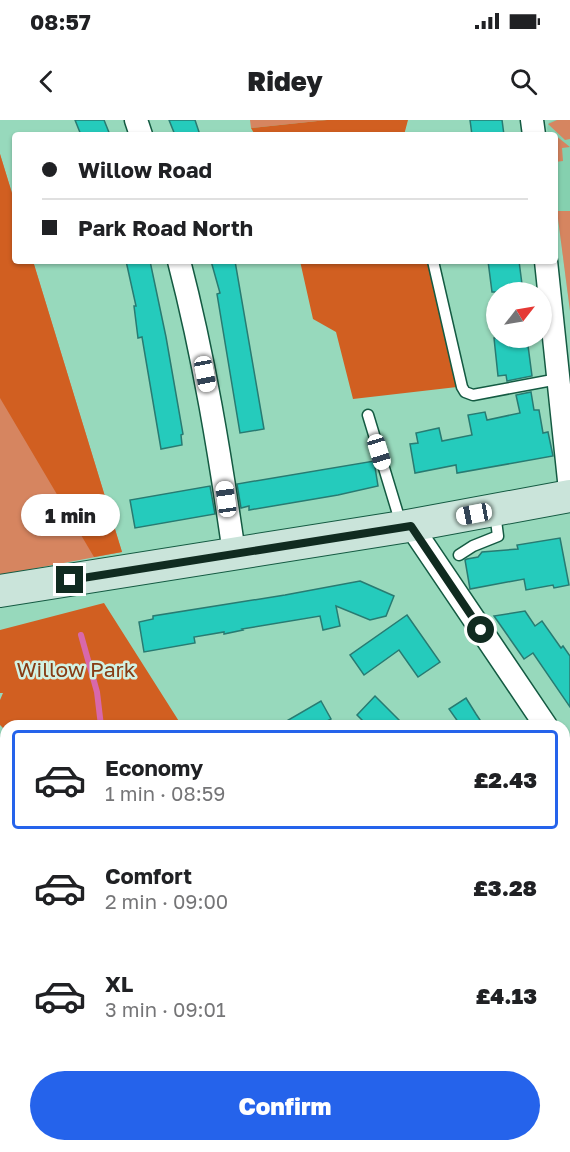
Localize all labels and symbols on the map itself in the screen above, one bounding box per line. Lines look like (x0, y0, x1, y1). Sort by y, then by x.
north arrow (486, 282, 552, 348)
car (193, 355, 217, 393)
car (365, 432, 393, 472)
car (215, 480, 237, 518)
callout: 1 min (20, 493, 119, 535)
car (455, 502, 493, 526)
route end (56, 566, 83, 593)
route start (467, 616, 494, 643)
park label: Willow Park (16, 656, 136, 682)

